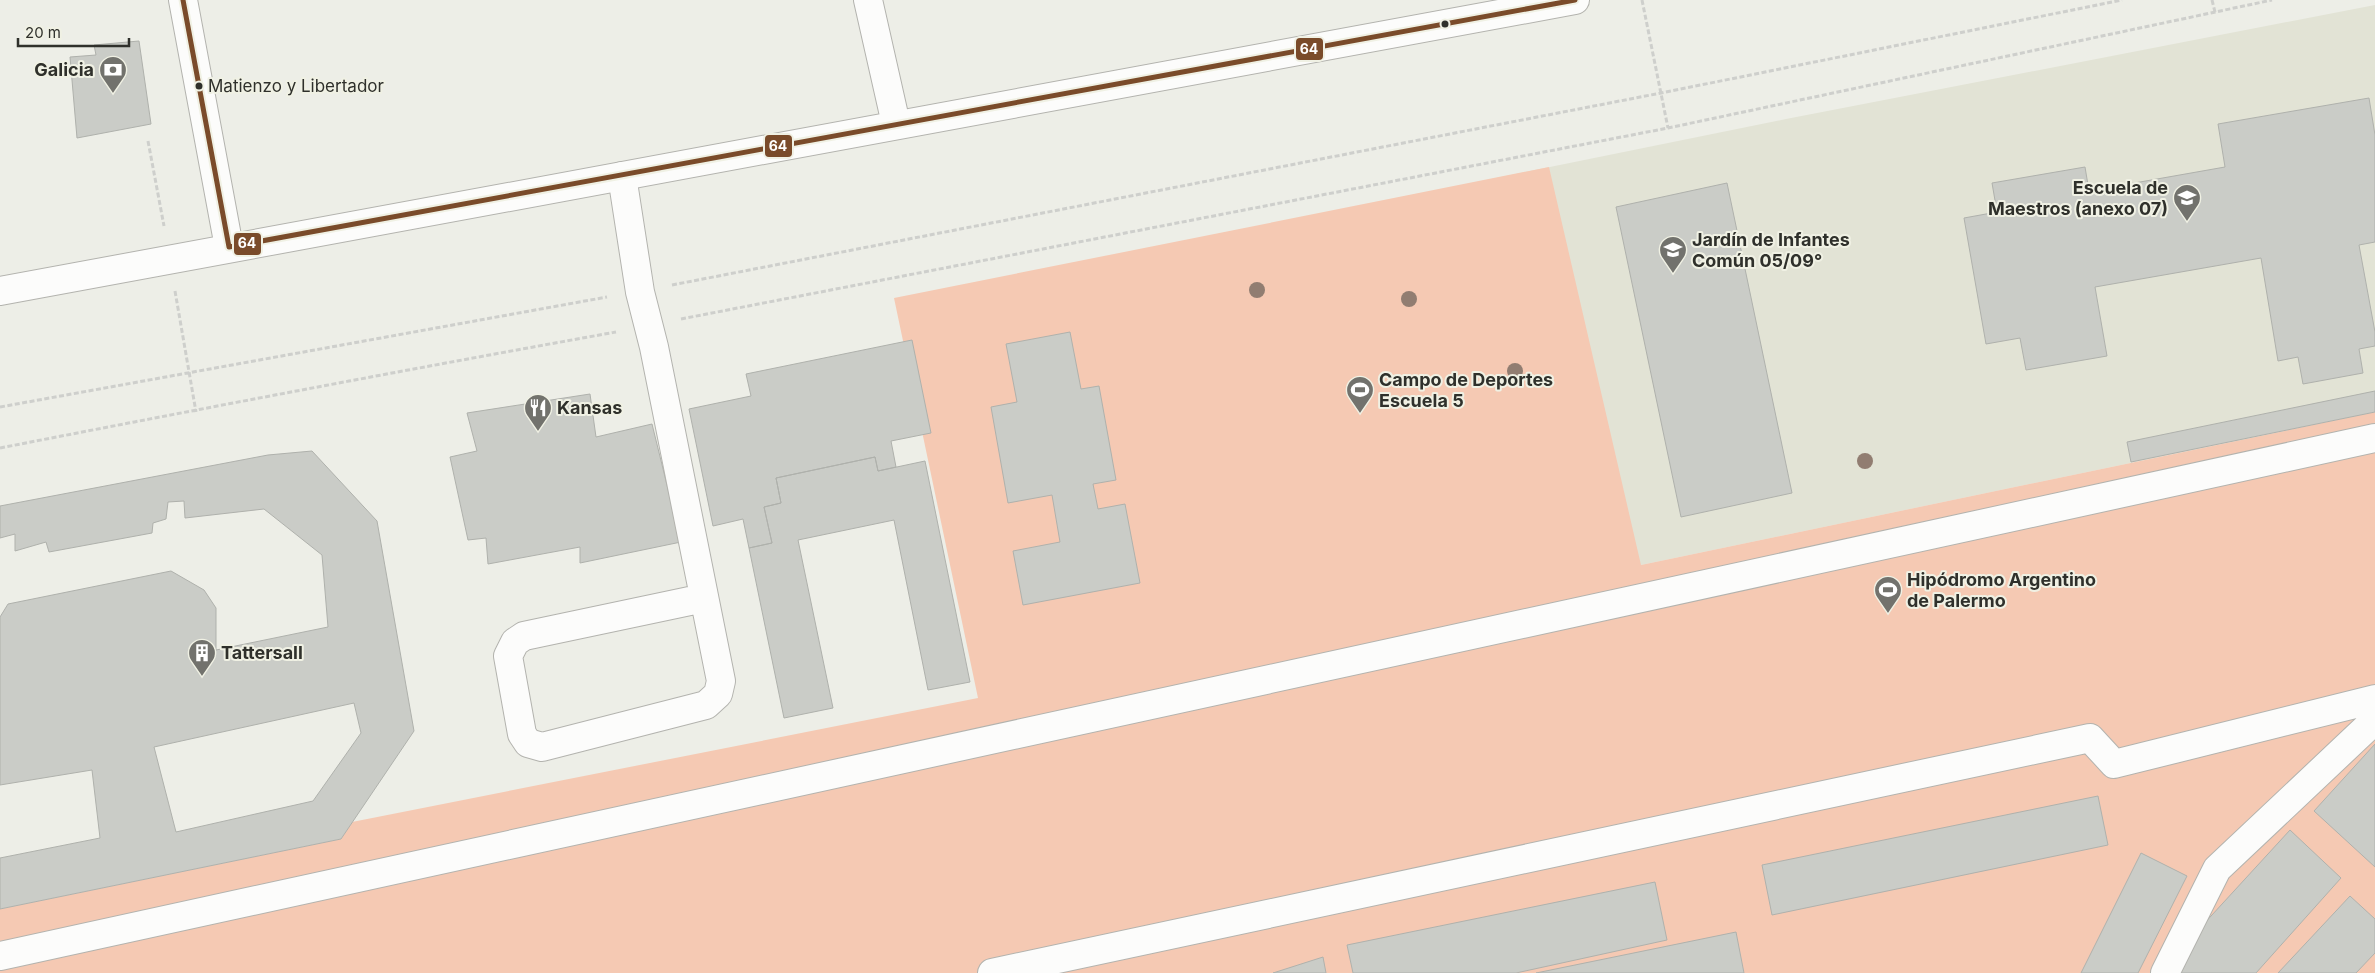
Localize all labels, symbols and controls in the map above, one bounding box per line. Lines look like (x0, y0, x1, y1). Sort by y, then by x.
scale bar (18, 15, 129, 47)
unlabelled marker (1440, 19, 1450, 29)
text: 20 m (25, 23, 61, 42)
line badge: 64 (1295, 37, 1324, 61)
text: 64 (1300, 40, 1318, 57)
bank icon: Galicia (98, 55, 128, 94)
place label: Galicia (34, 59, 94, 80)
place label: Matienzo y Libertador (208, 76, 384, 96)
marker: Matienzo y Libertador (194, 81, 204, 91)
line badge: 64 (764, 134, 793, 158)
text: 64 (769, 137, 787, 154)
place label: Escuela de Maestros (anexo 07) (1988, 177, 2168, 219)
school or university icon: Escuela de Maestros (anexo 07) (2172, 183, 2202, 222)
place label: Jardín de Infantes Común 05/09° (1692, 229, 1850, 271)
line badge: 64 (233, 232, 262, 256)
text: 64 (238, 234, 256, 251)
school or university icon: Jardín de Infantes Común 05/09° (1658, 235, 1688, 274)
place label: Campo de Deportes Escuela 5 (1379, 369, 1553, 411)
sports icon: Campo de Deportes Escuela 5 (1345, 375, 1375, 414)
restaurant icon: Kansas (523, 393, 553, 432)
place label: Kansas (557, 397, 622, 418)
place label: Hipódromo Argentino de Palermo (1907, 569, 2096, 611)
sports icon: Hipódromo Argentino de Palermo (1873, 575, 1903, 614)
building icon: Tattersall (187, 638, 217, 677)
place label: Tattersall (221, 642, 303, 663)

